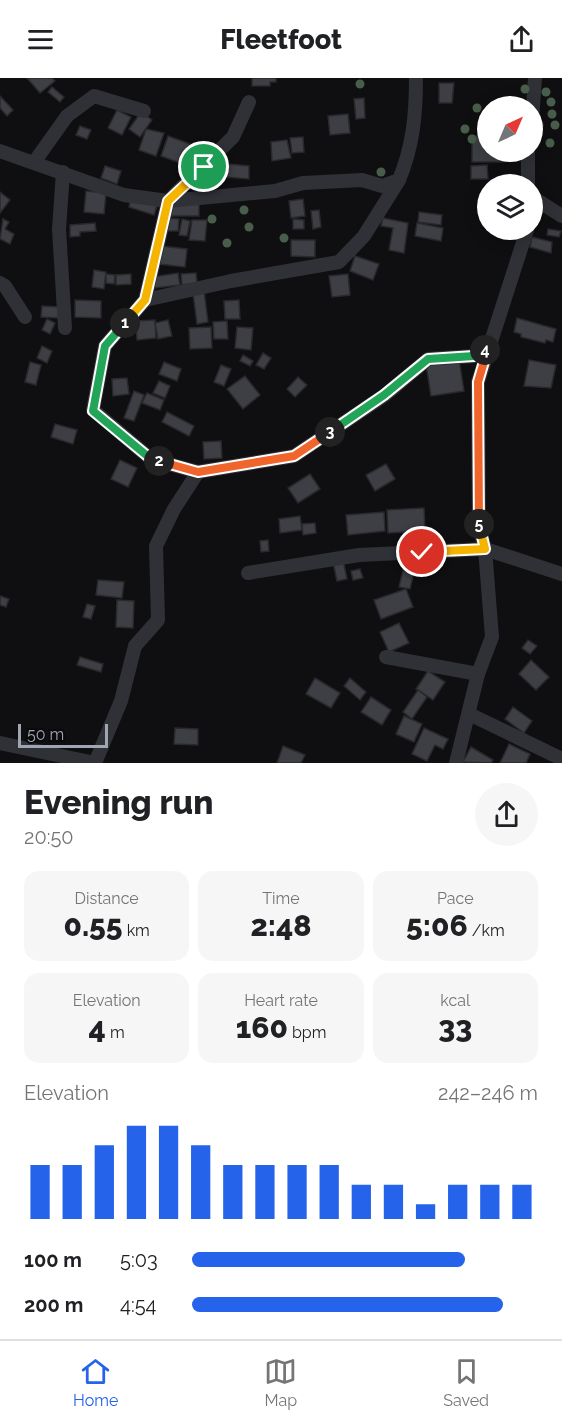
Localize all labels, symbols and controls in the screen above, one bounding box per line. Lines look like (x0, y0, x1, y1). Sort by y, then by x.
icon: menu (24, 23, 57, 56)
icon: share (505, 23, 538, 56)
text: Fleetfoot (220, 24, 342, 55)
north arrow (477, 96, 543, 162)
map controls (477, 96, 543, 240)
pin (178, 141, 229, 192)
icon: arrive (187, 150, 220, 183)
button: layers (477, 174, 543, 240)
pin: 1 (110, 308, 140, 338)
text: 1 (121, 313, 129, 332)
pin: 4 (470, 335, 500, 365)
text: 4 (480, 340, 490, 359)
pin: 3 (315, 417, 345, 447)
text: 3 (326, 422, 334, 441)
pin: 2 (144, 446, 174, 476)
text: 2 (154, 451, 164, 470)
pin: 5 (464, 509, 494, 539)
text: 5 (475, 514, 483, 533)
pin (396, 526, 447, 577)
icon: check (405, 535, 438, 568)
scale bar (18, 721, 108, 748)
text: 50 m (27, 725, 64, 744)
text: Evening run (24, 783, 214, 822)
button: share (475, 783, 538, 846)
text: 20:50 (24, 825, 74, 849)
text: Distance (75, 889, 139, 908)
text: Time (262, 889, 300, 908)
text: Pace (437, 889, 474, 908)
text: 0.55 (63, 908, 123, 943)
text: 2:48 (250, 908, 312, 943)
text: 5:06 (406, 908, 468, 943)
text: km (123, 921, 150, 940)
text: /km (468, 921, 505, 940)
text: Elevation (73, 991, 141, 1010)
text: Heart rate (244, 991, 318, 1010)
text: kcal (440, 991, 470, 1010)
text: 4 (89, 1010, 106, 1045)
text: 160 (236, 1010, 288, 1045)
text: 33 (438, 1010, 472, 1045)
text: m (106, 1023, 125, 1042)
text: bpm (288, 1023, 326, 1042)
text: Elevation (24, 1081, 109, 1105)
text: 242–246 m (438, 1081, 538, 1105)
text: 100 m (24, 1248, 82, 1272)
text: 5:03 (120, 1248, 158, 1272)
text: 200 m (24, 1293, 83, 1317)
text: 4:54 (120, 1293, 157, 1317)
tab: Home (73, 1355, 118, 1410)
tab: Map (264, 1355, 297, 1410)
tab: Saved (443, 1355, 489, 1410)

